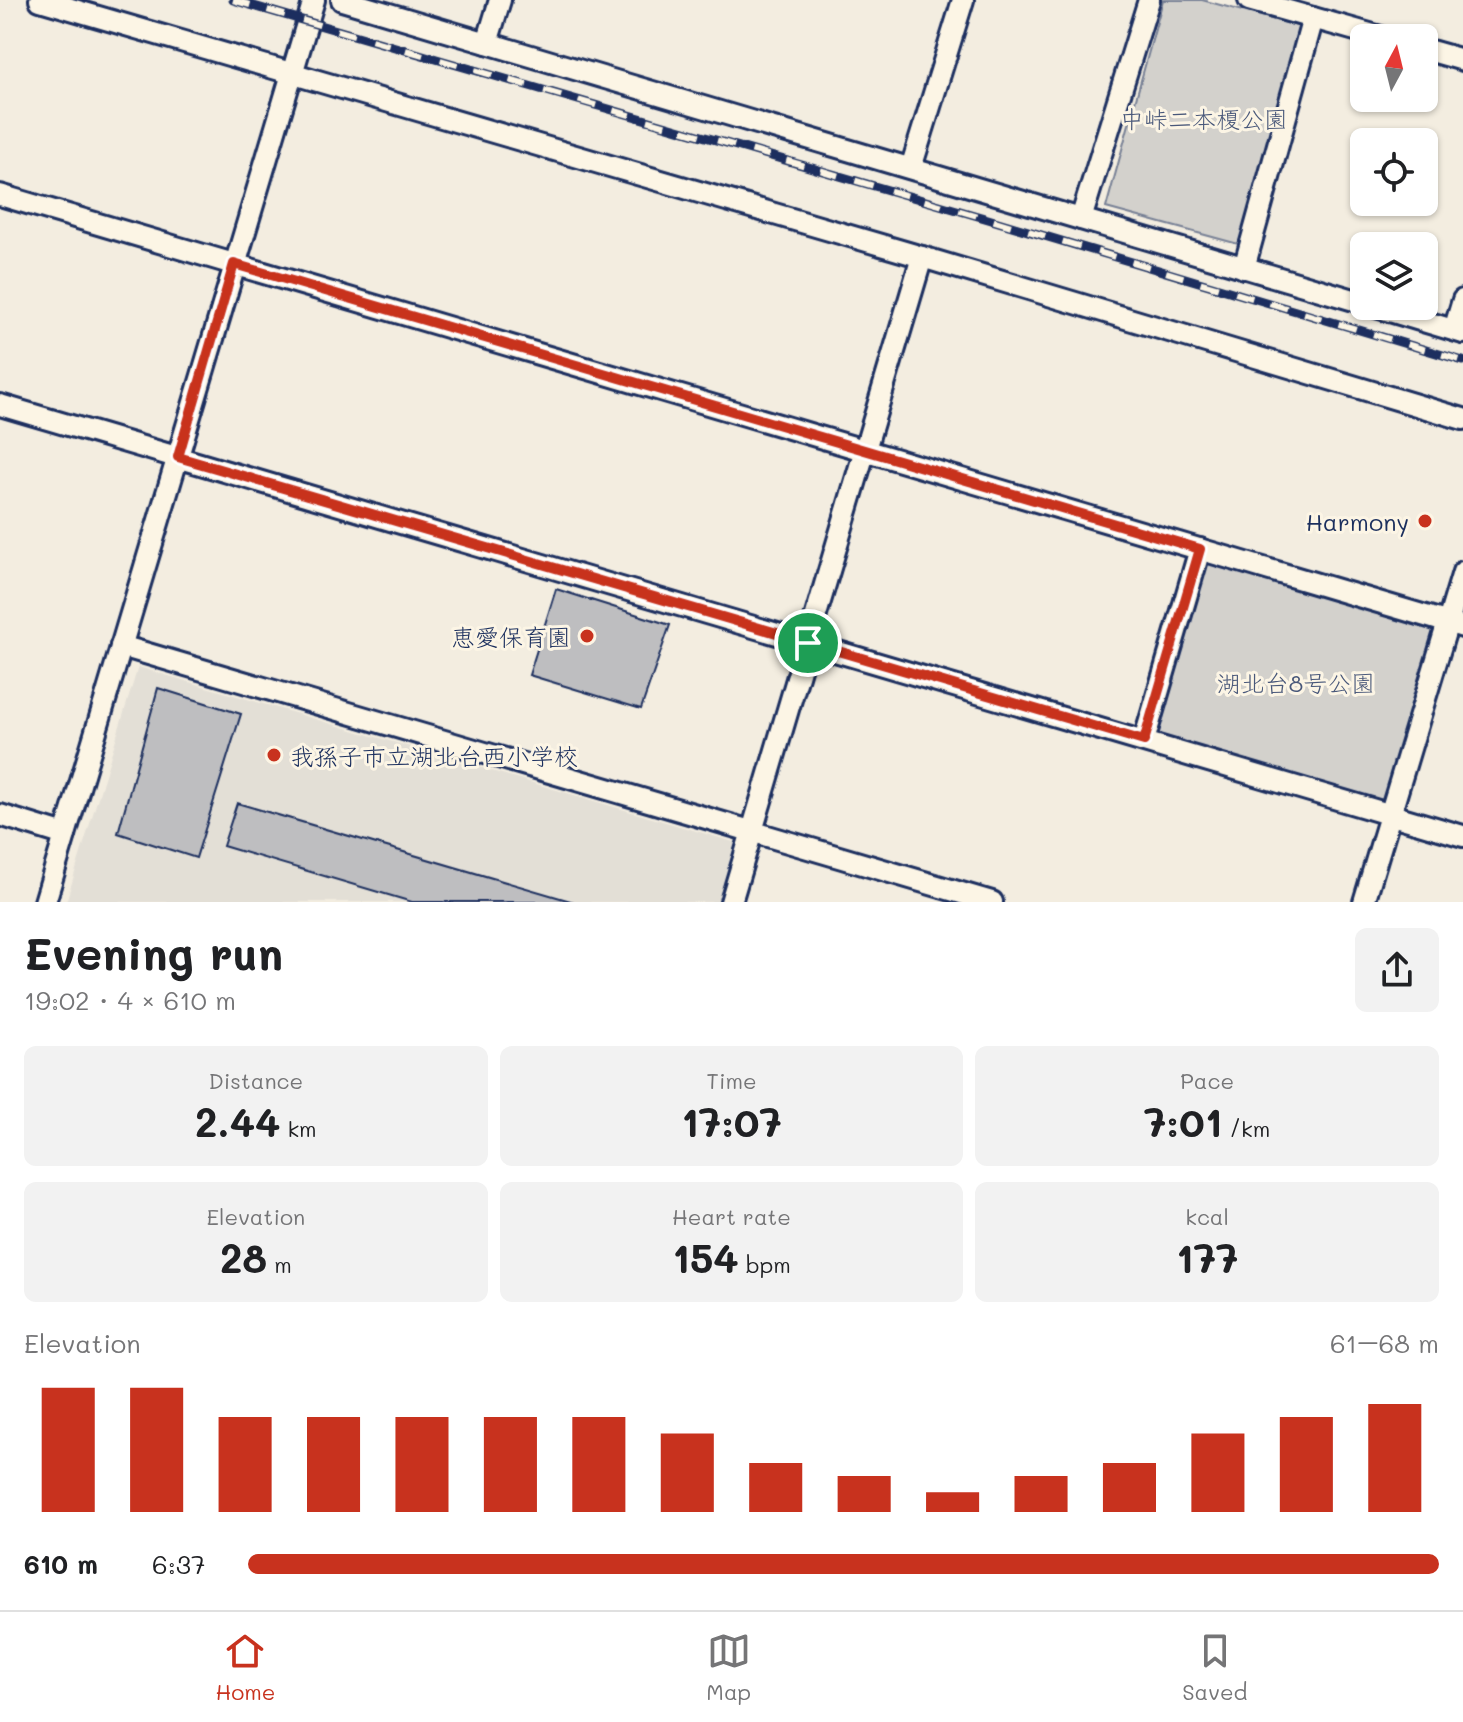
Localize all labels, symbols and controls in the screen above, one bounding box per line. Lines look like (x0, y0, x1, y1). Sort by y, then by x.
north arrow (1350, 24, 1438, 112)
map controls (1350, 24, 1438, 320)
park label: 中峠二本榎公園 (1120, 103, 1288, 134)
button: locate (1350, 128, 1438, 216)
button: layers (1350, 232, 1438, 320)
place label: Harmony (1306, 506, 1409, 537)
marker: Harmony (1416, 512, 1434, 530)
pin (774, 609, 842, 677)
place label: 恵愛保育園 (451, 621, 571, 652)
icon: arrive (786, 621, 830, 665)
marker: 恵愛保育園 (578, 627, 596, 645)
park label: 湖北台8号公園 (1217, 667, 1375, 698)
place label: 我孫子市立湖北台西小学校 (290, 740, 578, 771)
marker: 我孫子市立湖北台西小学校 (265, 746, 283, 764)
text: Evening run (24, 924, 283, 981)
button: share (1355, 928, 1439, 1012)
text: 19:02 · 4 × 610 m (24, 983, 236, 1017)
text: Distance (208, 1066, 303, 1095)
text: Time (706, 1066, 757, 1095)
text: Pace (1180, 1066, 1234, 1095)
text: 2.44 (195, 1095, 280, 1147)
text: 17:07 (681, 1095, 782, 1147)
text: 7:01 (1144, 1095, 1222, 1147)
text: km (280, 1114, 317, 1143)
text: /km (1222, 1114, 1270, 1143)
text: Elevation (206, 1202, 305, 1231)
text: Heart rate (672, 1202, 791, 1231)
text: kcal (1185, 1202, 1229, 1231)
text: 28 (220, 1231, 267, 1283)
text: 154 (672, 1231, 739, 1283)
text: 177 (1176, 1231, 1238, 1283)
text: m (267, 1250, 292, 1279)
text: bpm (739, 1250, 791, 1279)
text: Elevation (24, 1326, 141, 1360)
text: 61–68 m (1330, 1326, 1439, 1360)
text: 610 m (24, 1547, 98, 1581)
text: 6:37 (152, 1547, 205, 1581)
tab: Home (215, 1629, 275, 1706)
tab: Map (706, 1629, 751, 1706)
tab: Saved (1182, 1629, 1247, 1706)

